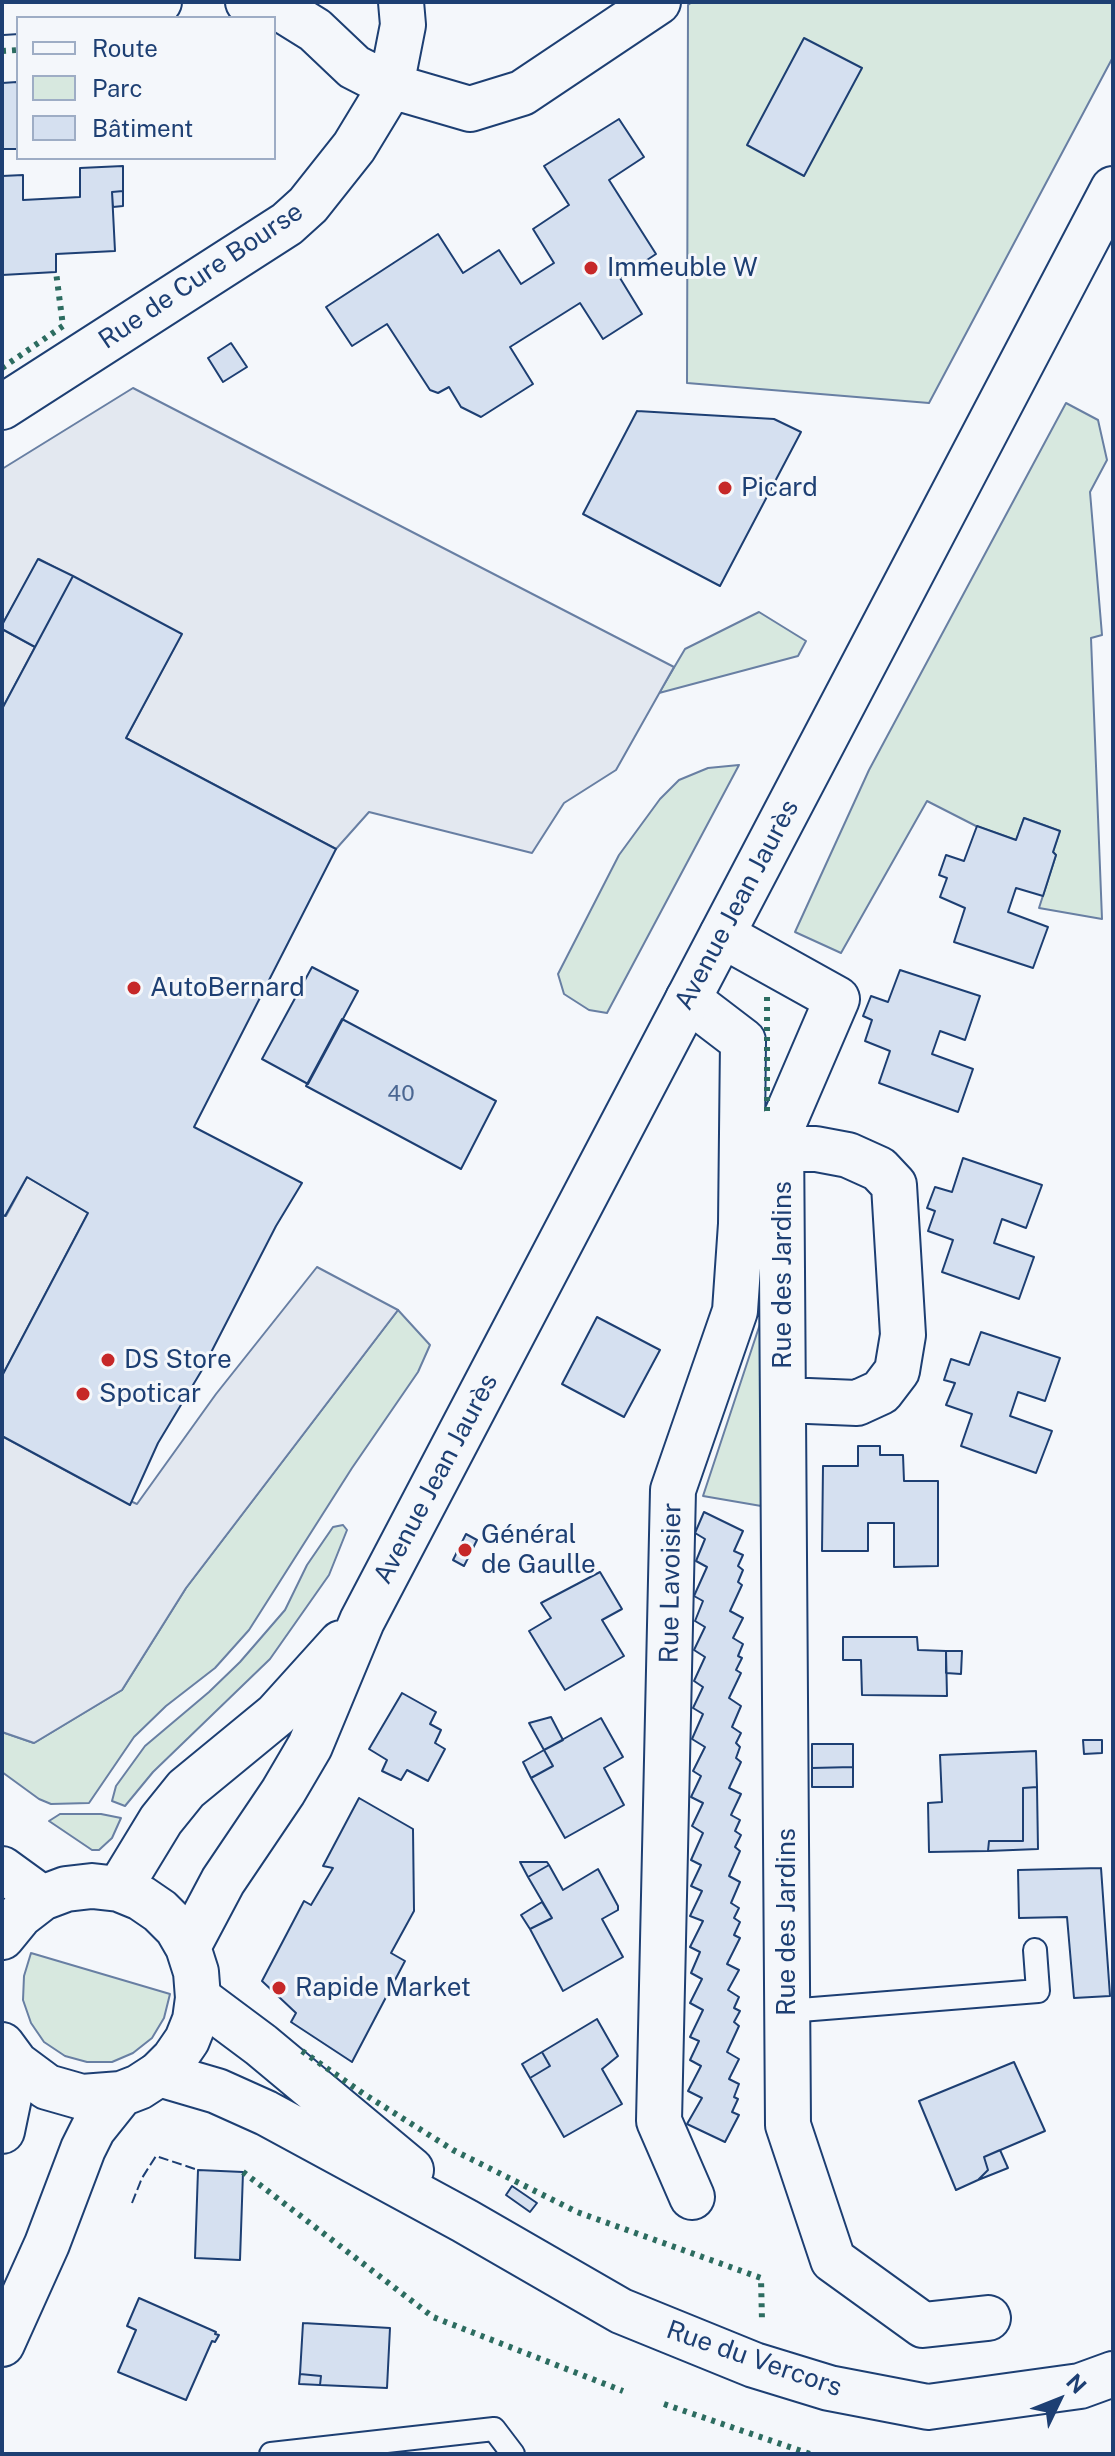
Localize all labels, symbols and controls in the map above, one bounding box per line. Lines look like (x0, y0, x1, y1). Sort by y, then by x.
legend (16, 16, 276, 160)
text: Route (92, 34, 158, 62)
text: Parc (92, 74, 143, 102)
text: Bâtiment (92, 114, 193, 142)
street label: Rue de Cure Bourse (93, 196, 309, 356)
place label: Immeuble W (607, 252, 758, 284)
marker: Immeuble W (582, 259, 600, 277)
place label: Picard (741, 472, 818, 504)
marker: Picard (716, 479, 734, 497)
street label: Avenue Jean Jaurès (668, 795, 806, 1015)
place label: AutoBernard (150, 972, 305, 1004)
marker: AutoBernard (125, 979, 143, 997)
house number: 40 (387, 1081, 415, 1107)
street label: Rue des Jardins (767, 1181, 799, 1369)
place label: DS Store (124, 1344, 232, 1376)
marker: DS Store (99, 1351, 117, 1369)
street label: Avenue Jean Jaurès (367, 1369, 505, 1589)
place label: Spoticar (99, 1378, 201, 1410)
marker: Spoticar (74, 1385, 92, 1403)
street label: Rue Lavoisier (654, 1502, 688, 1664)
place label: Général de Gaulle (481, 1519, 596, 1580)
marker: Général de Gaulle (456, 1541, 474, 1559)
street label: Rue des Jardins (771, 1828, 803, 2016)
place label: Rapide Market (295, 1972, 471, 2004)
marker: Rapide Market (270, 1979, 288, 1997)
street label: Rue du Vercors (662, 2314, 846, 2404)
north arrow (1019, 2360, 1099, 2440)
text: N (1061, 2368, 1092, 2399)

